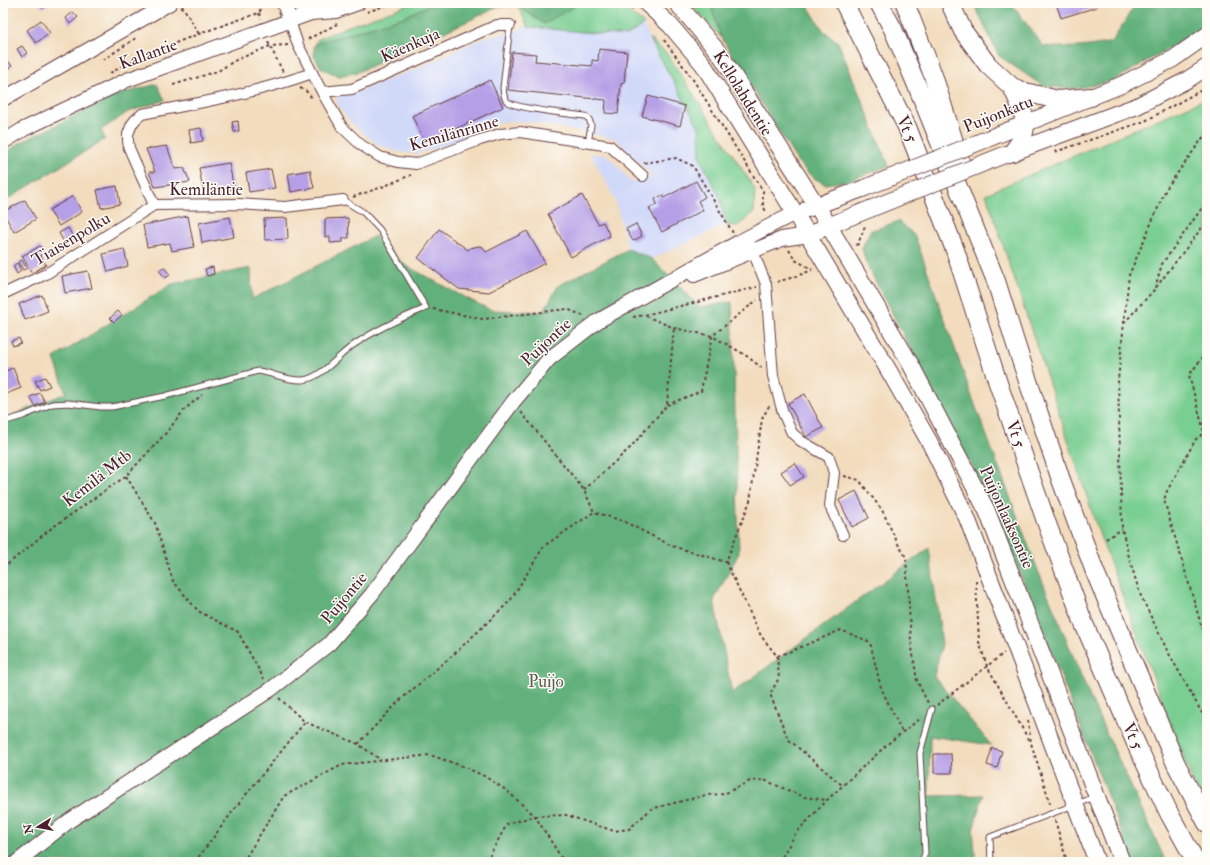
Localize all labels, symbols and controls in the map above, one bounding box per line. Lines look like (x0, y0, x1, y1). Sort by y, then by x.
street label: Käenkuja (377, 22, 444, 67)
street label: Kallantie (116, 34, 180, 74)
street label: Kellolahdentie (708, 46, 778, 140)
street label: Puijonkatu (960, 90, 1036, 137)
street label: Kemilänrinne (407, 110, 501, 156)
street label: Vt 5 (892, 112, 922, 146)
street label: Kemiläntie (169, 179, 243, 200)
street label: Tiaisenpolku (28, 207, 115, 272)
street label: Puijontie (517, 313, 575, 371)
street label: Vt 5 (1002, 418, 1031, 451)
street label: Kemilä Mtb (58, 445, 136, 511)
street label: Puijonlaaksontie (975, 462, 1039, 572)
street label: Puijontie (316, 568, 372, 628)
park label: Puijo (528, 671, 564, 692)
street label: Vt 5 (1118, 719, 1148, 753)
north arrow (18, 807, 58, 847)
text: N (21, 822, 36, 836)

